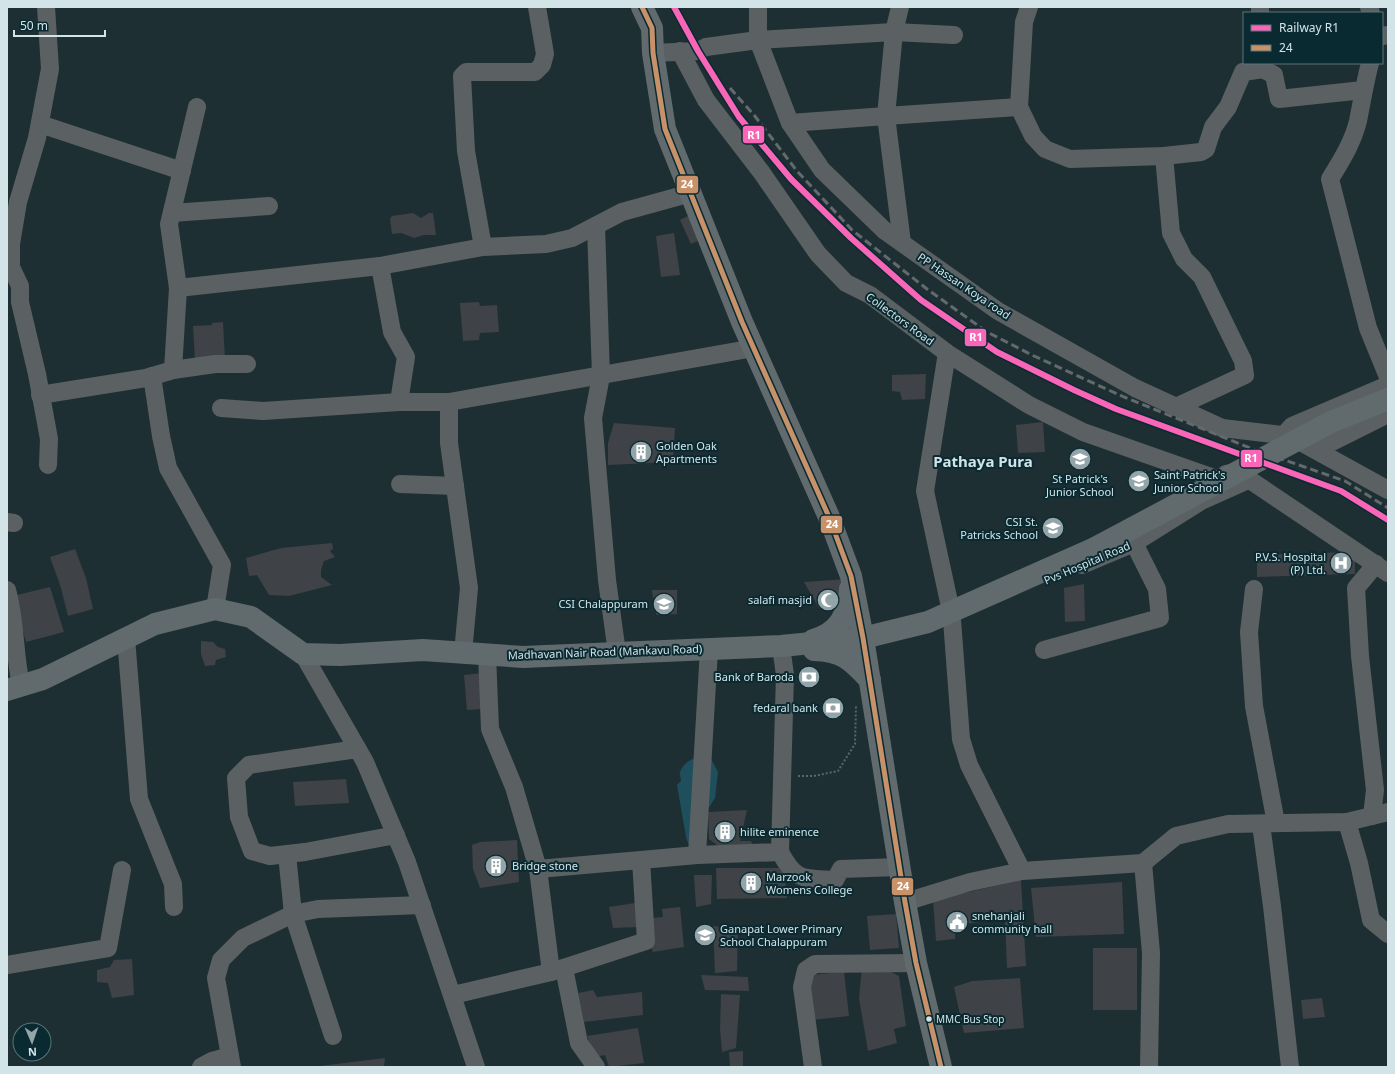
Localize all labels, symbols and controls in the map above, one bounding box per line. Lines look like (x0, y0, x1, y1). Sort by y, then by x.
scale bar (14, 12, 105, 38)
legend (1243, 12, 1383, 64)
text: 50 m (20, 17, 48, 34)
text: Railway R1 (1279, 19, 1339, 36)
text: 24 (1279, 39, 1293, 56)
line badge: R1 (742, 125, 765, 144)
text: R1 (747, 127, 761, 142)
line badge: 24 (676, 175, 699, 194)
text: 24 (681, 176, 694, 191)
street label: PP Hassan Koya road (915, 249, 1014, 322)
street label: Collectors Road (863, 289, 937, 348)
line badge: R1 (964, 328, 987, 347)
text: R1 (969, 329, 983, 344)
place label: Golden Oak Apartments (656, 438, 717, 466)
building icon: Golden Oak Apartments (628, 439, 654, 465)
school or university icon: St Patrick's Junior School (1067, 446, 1093, 472)
line badge: R1 (1240, 449, 1263, 468)
text: R1 (1244, 450, 1258, 465)
district label: Pathaya Pura (933, 451, 1033, 471)
place label: Saint Patrick's Junior School (1153, 467, 1225, 495)
school or university icon: Saint Patrick's Junior School (1126, 468, 1152, 494)
place label: St Patrick's Junior School (1045, 471, 1114, 499)
place label: CSI St. Patricks School (960, 514, 1038, 542)
line badge: 24 (820, 515, 843, 534)
school or university icon: CSI St. Patricks School (1040, 515, 1066, 541)
text: 24 (826, 516, 839, 531)
street label: Pvs Hospital Road (1041, 538, 1132, 587)
place label: P.V.S. Hospital (P) Ltd. (1255, 549, 1326, 577)
hospital icon: P.V.S. Hospital (P) Ltd. (1328, 550, 1354, 576)
mosque icon: salafi masjid (815, 587, 841, 613)
school or university icon: CSI Chalappuram (651, 591, 677, 617)
place label: salafi masjid (748, 592, 812, 607)
place label: CSI Chalappuram (558, 596, 648, 611)
street label: Madhavan Nair Road (Mankavu Road) (507, 641, 703, 662)
bank icon: Bank of Baroda (796, 664, 822, 690)
place label: Bank of Baroda (715, 669, 794, 684)
bank icon: fedaral bank (820, 695, 846, 721)
place label: fedaral bank (753, 700, 818, 715)
building icon: hilite eminence (712, 819, 738, 845)
place label: hilite eminence (740, 824, 819, 839)
building icon: Bridge stone (483, 853, 509, 879)
place label: Bridge stone (512, 858, 578, 873)
place label: Marzook Womens College (766, 869, 853, 897)
building icon: Marzook Womens College (738, 870, 764, 896)
line badge: 24 (891, 877, 914, 896)
text: 24 (897, 878, 910, 893)
place label: snehanjali community hall (972, 908, 1052, 936)
public building icon: snehanjali community hall (944, 909, 970, 935)
place label: Ganapat Lower Primary School Chalappuram (720, 921, 842, 949)
school or university icon: Ganapat Lower Primary School Chalappuram (692, 922, 718, 948)
place label: MMC Bus Stop (936, 1012, 1004, 1026)
marker: MMC Bus Stop (924, 1014, 934, 1024)
north arrow (12, 1022, 52, 1062)
text: N (28, 1045, 37, 1060)

